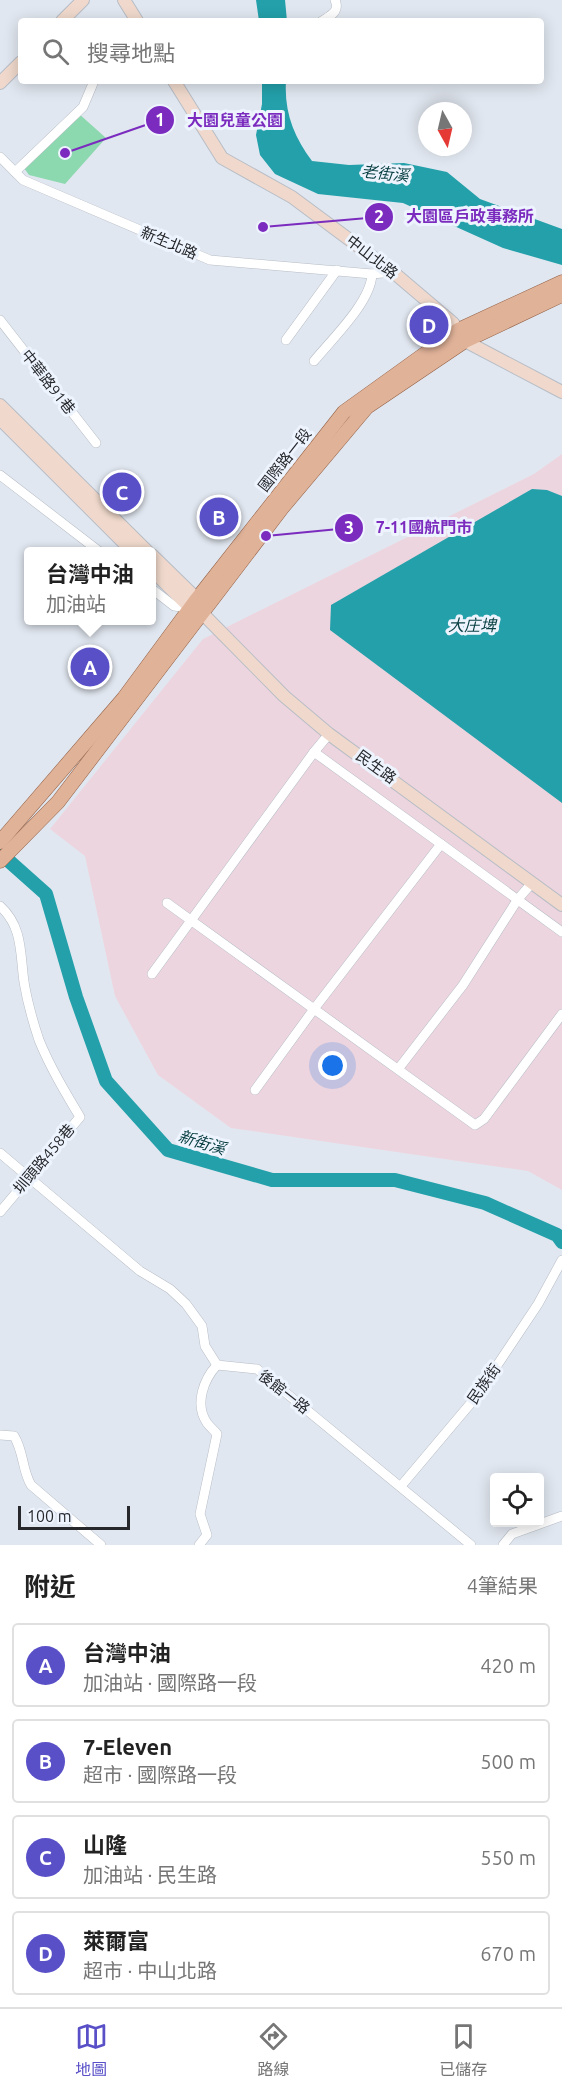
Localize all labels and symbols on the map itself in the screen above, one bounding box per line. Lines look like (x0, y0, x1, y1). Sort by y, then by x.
north arrow (418, 102, 472, 156)
callout: 大園兒童公園 (145, 103, 295, 137)
text: 1 (155, 109, 165, 129)
text: 大園兒童公園 (187, 111, 283, 129)
water label: 老街溪 (360, 162, 412, 185)
callout: 大園區戶政事務所 (364, 200, 546, 234)
text: 2 (374, 206, 384, 226)
text: 大園區戶政事務所 (406, 207, 534, 225)
street label: 新生北路 (138, 223, 200, 262)
street label: 中山北路 (343, 231, 401, 282)
pin: D (410, 302, 448, 348)
street label: 中華路91巷 (18, 346, 79, 417)
street label: 國際路一段 (255, 425, 314, 494)
pin: C (102, 470, 142, 514)
pin: B (200, 494, 238, 540)
callout: 7-11國航門市 (334, 511, 484, 545)
text: 3 (344, 517, 354, 537)
text: 7-11國航門市 (376, 518, 472, 536)
water label: 大庄埤 (448, 616, 498, 634)
pin: A (70, 644, 110, 690)
street label: 民生路 (353, 746, 399, 787)
your location (318, 1051, 347, 1080)
street label: 圳頭路458巷 (10, 1121, 78, 1197)
water label: 新街溪 (176, 1126, 229, 1158)
street label: 民族街 (464, 1360, 503, 1407)
street label: 後館一路 (255, 1366, 313, 1417)
scale bar (18, 1503, 130, 1530)

